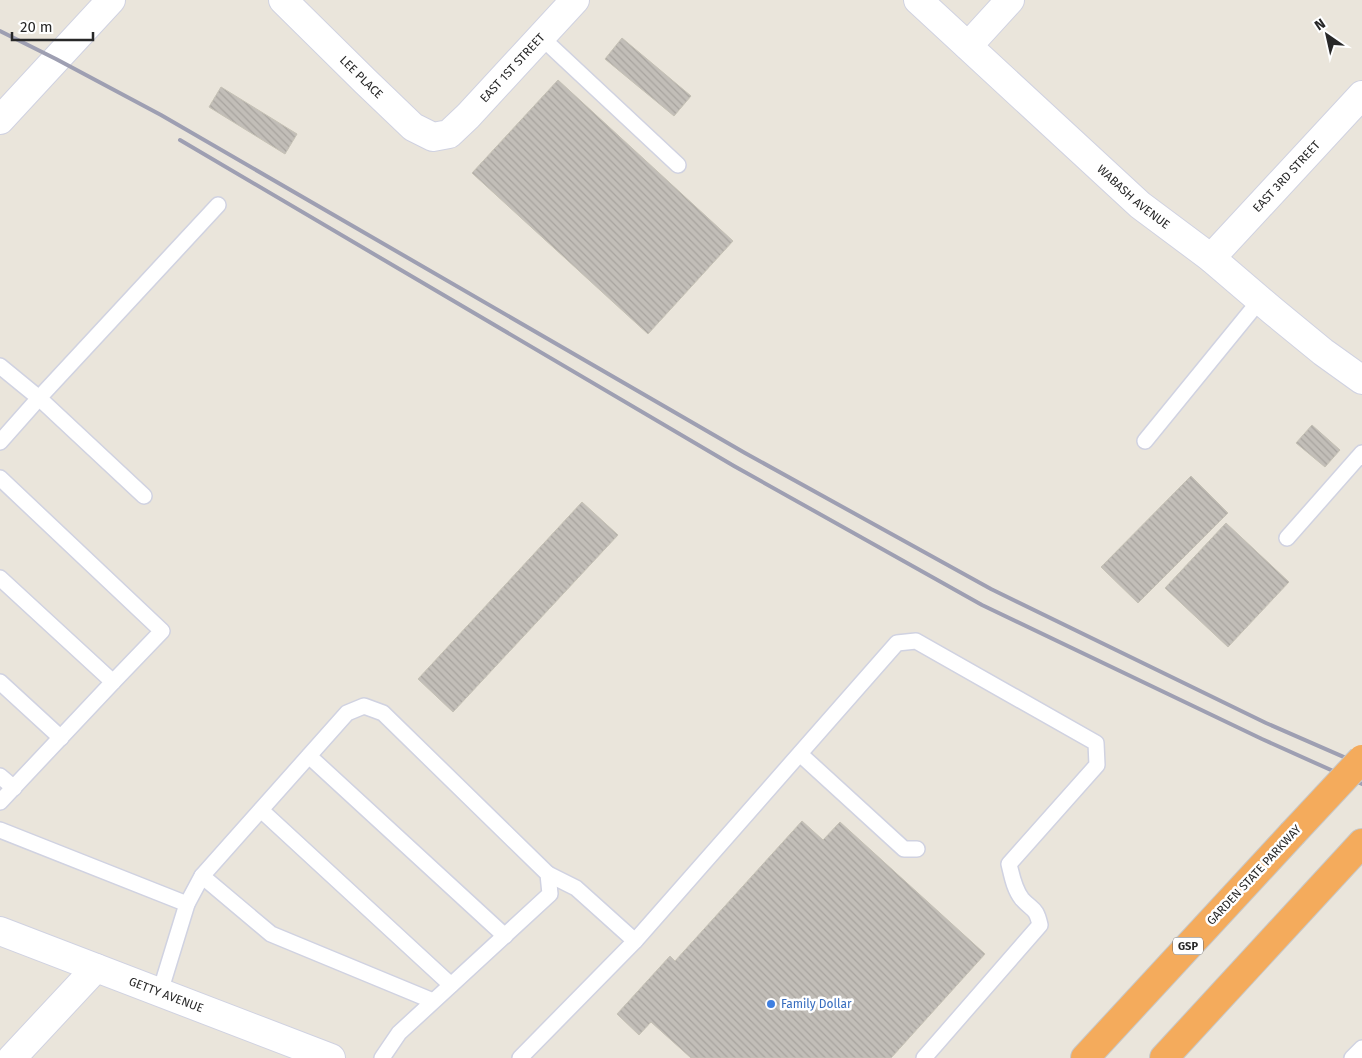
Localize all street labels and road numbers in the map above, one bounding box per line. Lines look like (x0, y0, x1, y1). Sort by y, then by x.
street label: EAST 1ST STREET (477, 30, 548, 105)
street label: LEE PLACE (337, 53, 386, 101)
street label: EAST 3RD STREET (1250, 137, 1323, 215)
street label: WABASH AVENUE (1094, 162, 1173, 232)
street label: GARDEN STATE PARKWAY (1204, 822, 1304, 928)
road number: GSP (1173, 938, 1203, 954)
street label: GETTY AVENUE (127, 974, 205, 1015)

